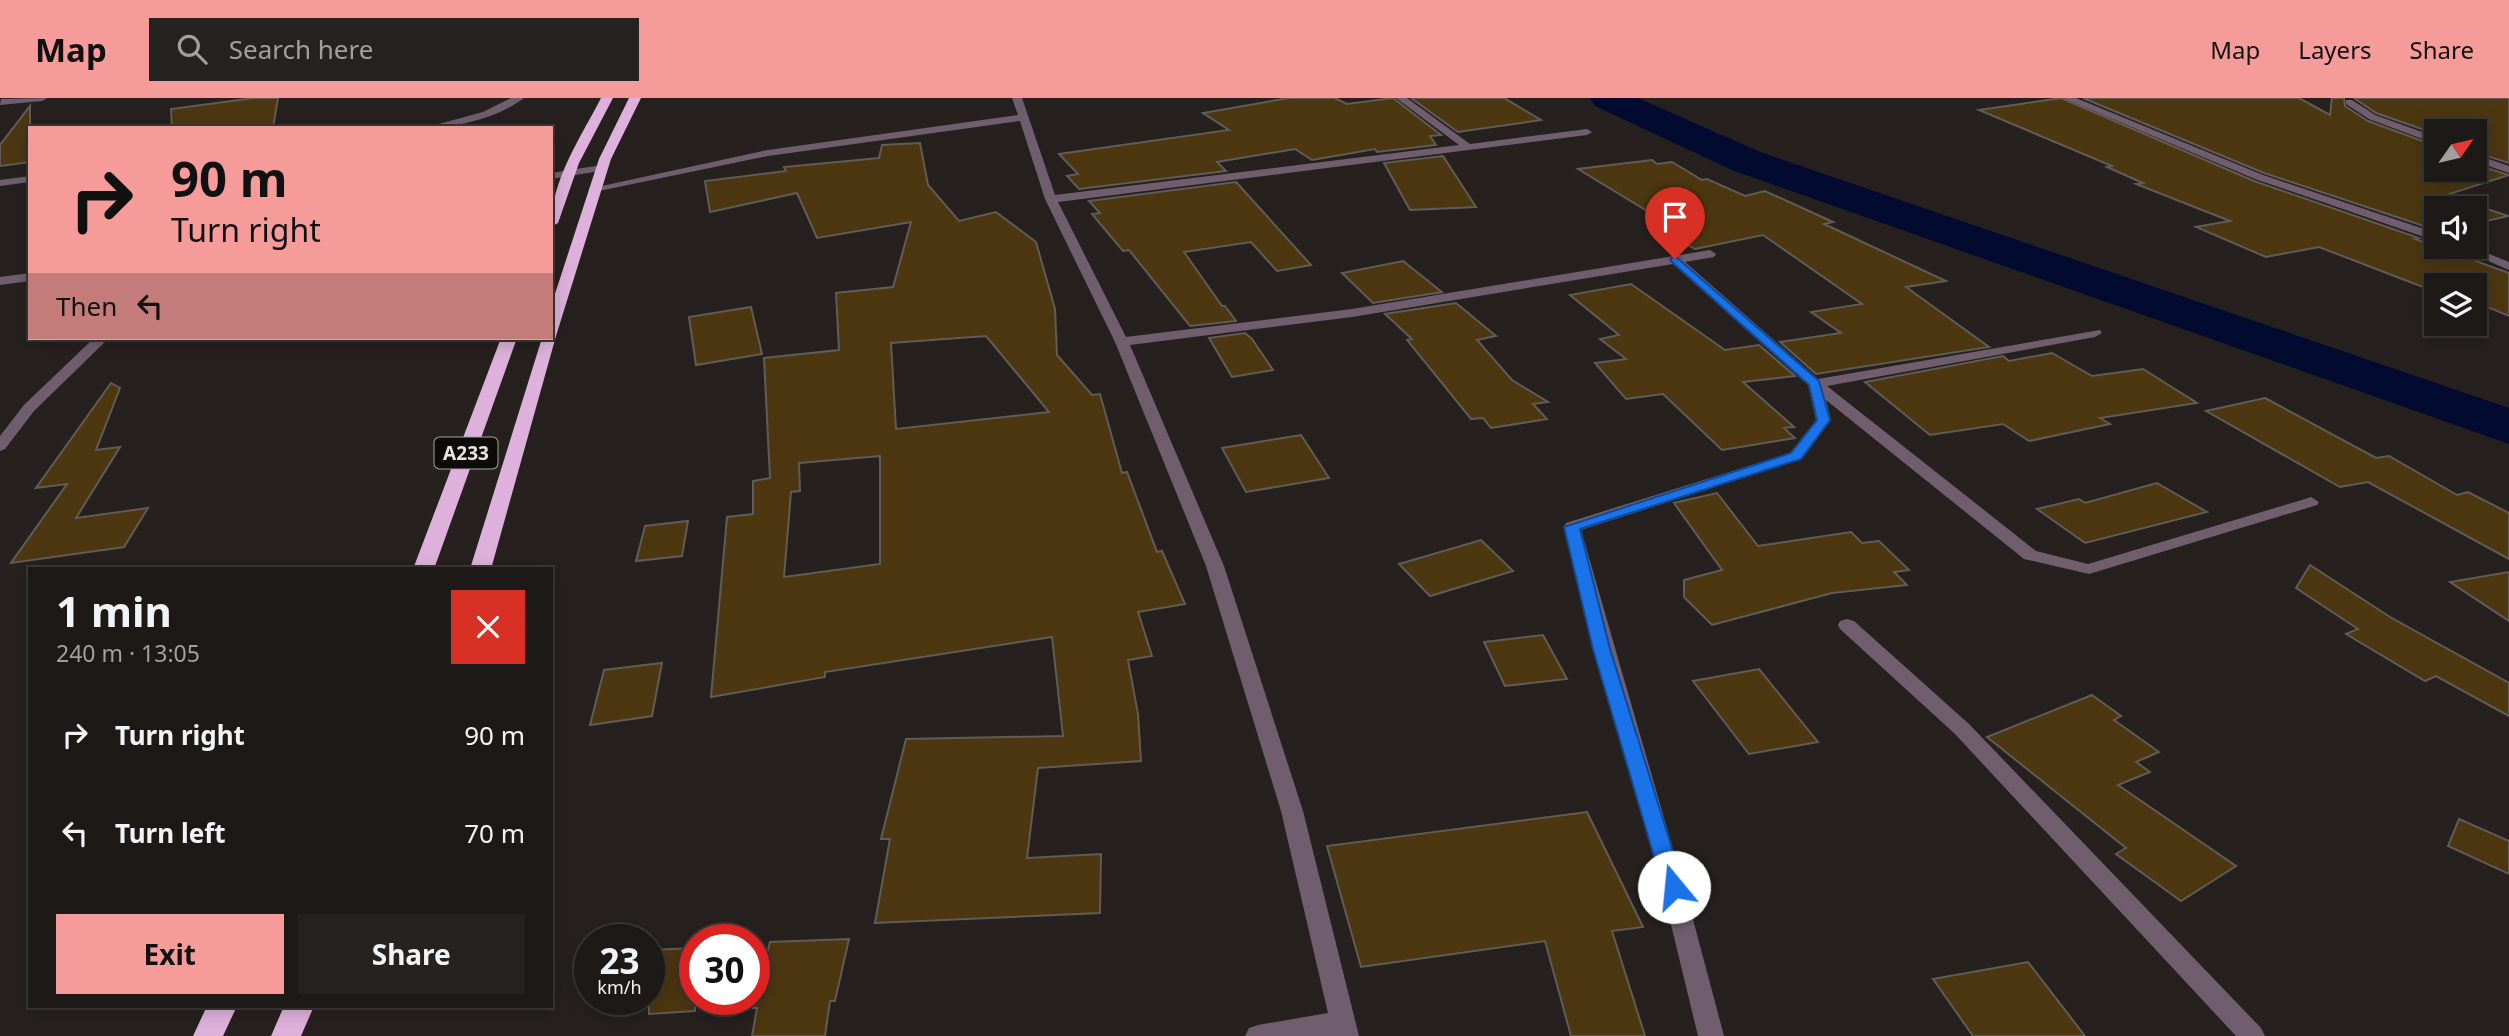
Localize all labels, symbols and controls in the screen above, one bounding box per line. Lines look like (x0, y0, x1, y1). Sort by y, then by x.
search box (149, 18, 639, 81)
text: Map (35, 27, 107, 72)
icon: search (173, 30, 211, 68)
text: Search here (229, 31, 373, 67)
text: Map (2210, 33, 2260, 66)
text: Layers (2298, 33, 2372, 66)
text: Share (2410, 33, 2474, 66)
north arrow (2424, 119, 2487, 182)
map controls (2424, 119, 2487, 336)
text: 90 m (171, 145, 288, 211)
icon: right (56, 154, 147, 245)
pin (1645, 187, 1705, 259)
button: sound (2424, 196, 2487, 259)
icon: arrive (1656, 198, 1694, 236)
text: Turn right (171, 208, 321, 251)
button: layers (2424, 273, 2487, 336)
icon: left (131, 287, 169, 325)
text: Then (56, 288, 117, 324)
road number: A233 (434, 438, 498, 468)
text: 1 min (56, 582, 172, 639)
button: close (451, 590, 525, 664)
text: 240 m · 13:05 (56, 637, 200, 669)
icon: right (56, 716, 94, 754)
text: Turn right (115, 717, 245, 753)
text: 90 m (464, 717, 525, 753)
icon: left (56, 814, 94, 852)
text: Turn left (115, 815, 226, 851)
text: 70 m (464, 815, 525, 851)
position arrow (1637, 850, 1711, 924)
button: Exit (56, 914, 284, 994)
button: Share (298, 914, 525, 994)
speed limit sign: 30 (679, 924, 770, 1015)
text: 23 (599, 937, 640, 984)
text: km/h (597, 975, 642, 999)

